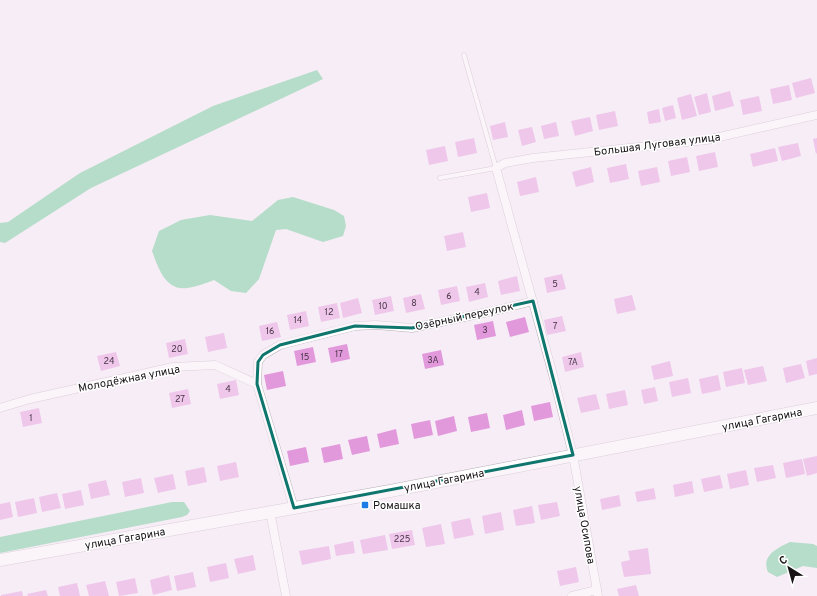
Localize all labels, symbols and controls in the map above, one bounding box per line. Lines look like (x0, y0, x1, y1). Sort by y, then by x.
street label: Большая Луговая улица (593, 130, 721, 160)
house number: 5 (552, 279, 558, 290)
house number: 4 (474, 287, 480, 298)
house number: 6 (446, 291, 452, 302)
house number: 8 (411, 298, 417, 309)
street label: Озёрный переулок (414, 300, 515, 334)
house number: 10 (378, 301, 388, 312)
house number: 12 (325, 307, 333, 318)
house number: 14 (294, 315, 303, 326)
house number: 7 (553, 321, 558, 332)
house number: 3 (482, 325, 488, 336)
house number: 16 (266, 326, 274, 337)
house number: 20 (171, 344, 183, 355)
house number: 17 (335, 349, 343, 360)
house number: 15 (301, 352, 309, 363)
house number: 3А (427, 355, 439, 366)
house number: 24 (103, 356, 115, 367)
house number: 7А (568, 357, 578, 368)
street label: Молодёжная улица (77, 362, 181, 396)
house number: 4 (225, 384, 231, 395)
house number: 27 (175, 394, 185, 405)
street label: улица Гагарина (721, 405, 804, 435)
house number: 1 (29, 413, 33, 424)
street label: улица Гагарина (403, 466, 486, 496)
street label: улица Осипова (570, 485, 598, 565)
place label: Ромашка (373, 499, 421, 513)
marker: Ромашка (360, 500, 370, 510)
street label: улица Гагарина (84, 525, 167, 553)
house number: 225 (394, 534, 410, 545)
north arrow (769, 548, 809, 588)
text: С (777, 553, 791, 569)

